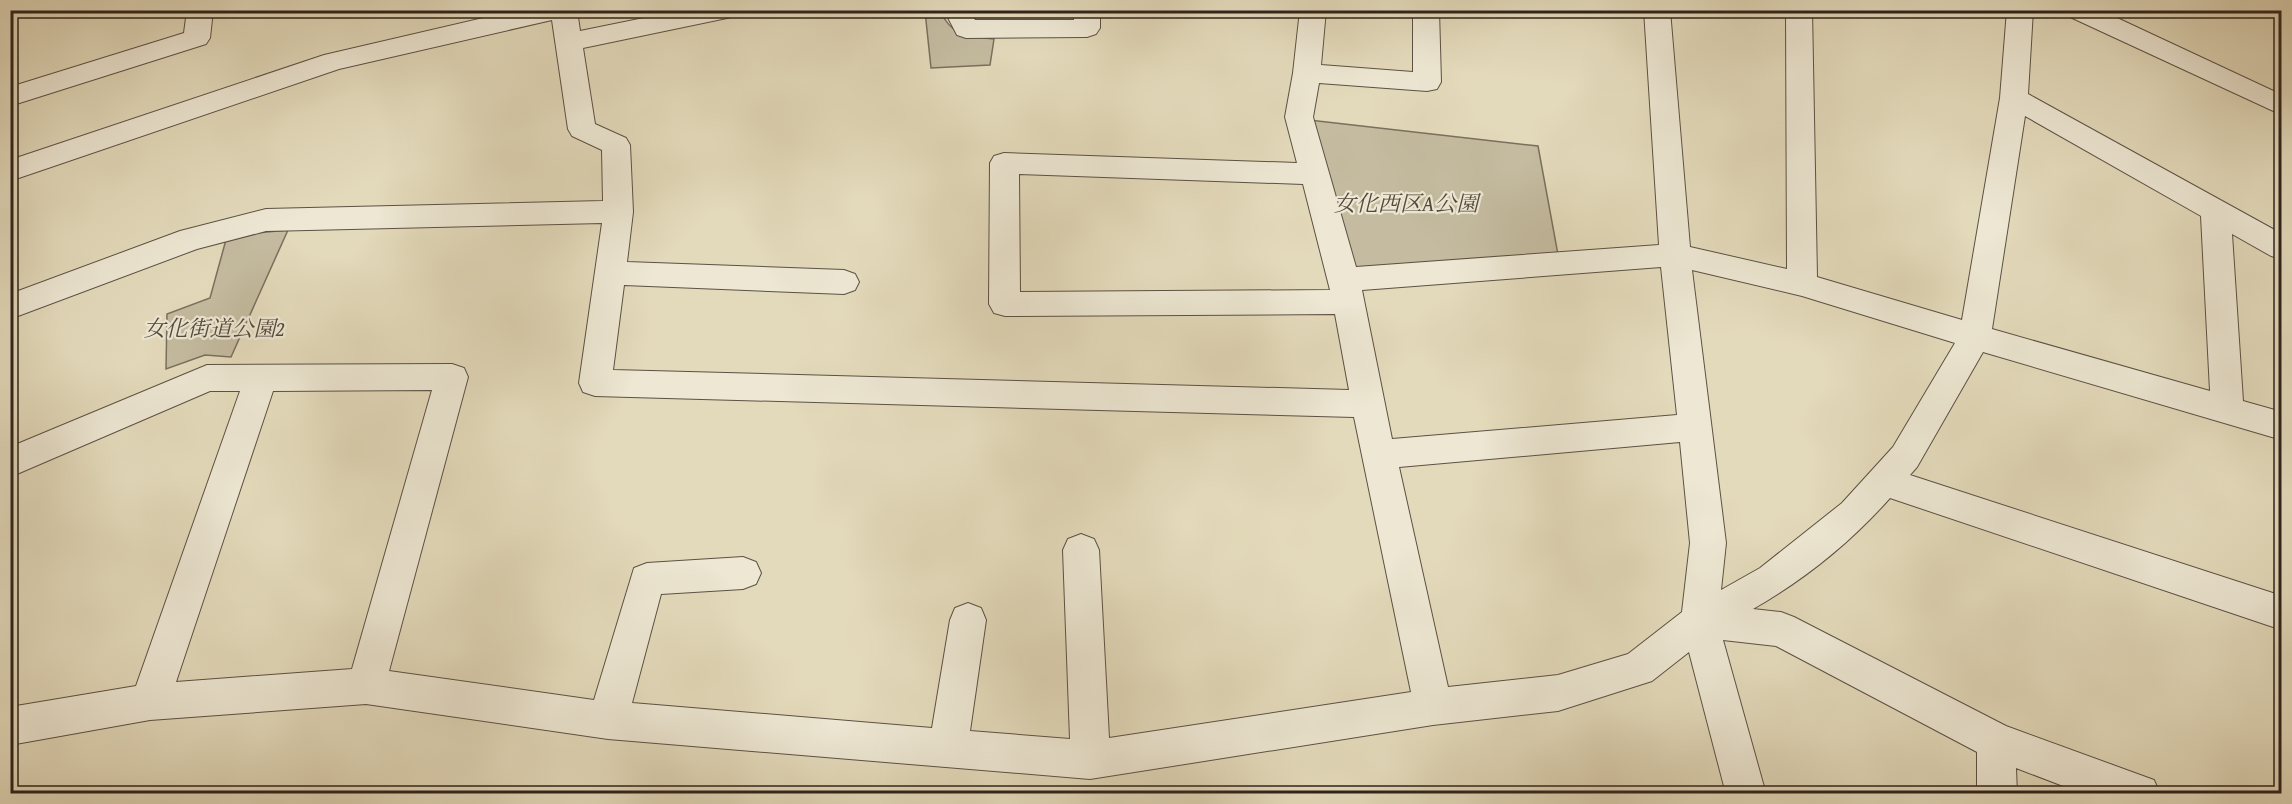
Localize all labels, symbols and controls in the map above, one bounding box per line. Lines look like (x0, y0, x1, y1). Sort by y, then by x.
park label: 女化西区A公園 (1334, 187, 1481, 219)
park label: 女化街道公園2 (143, 312, 285, 344)

